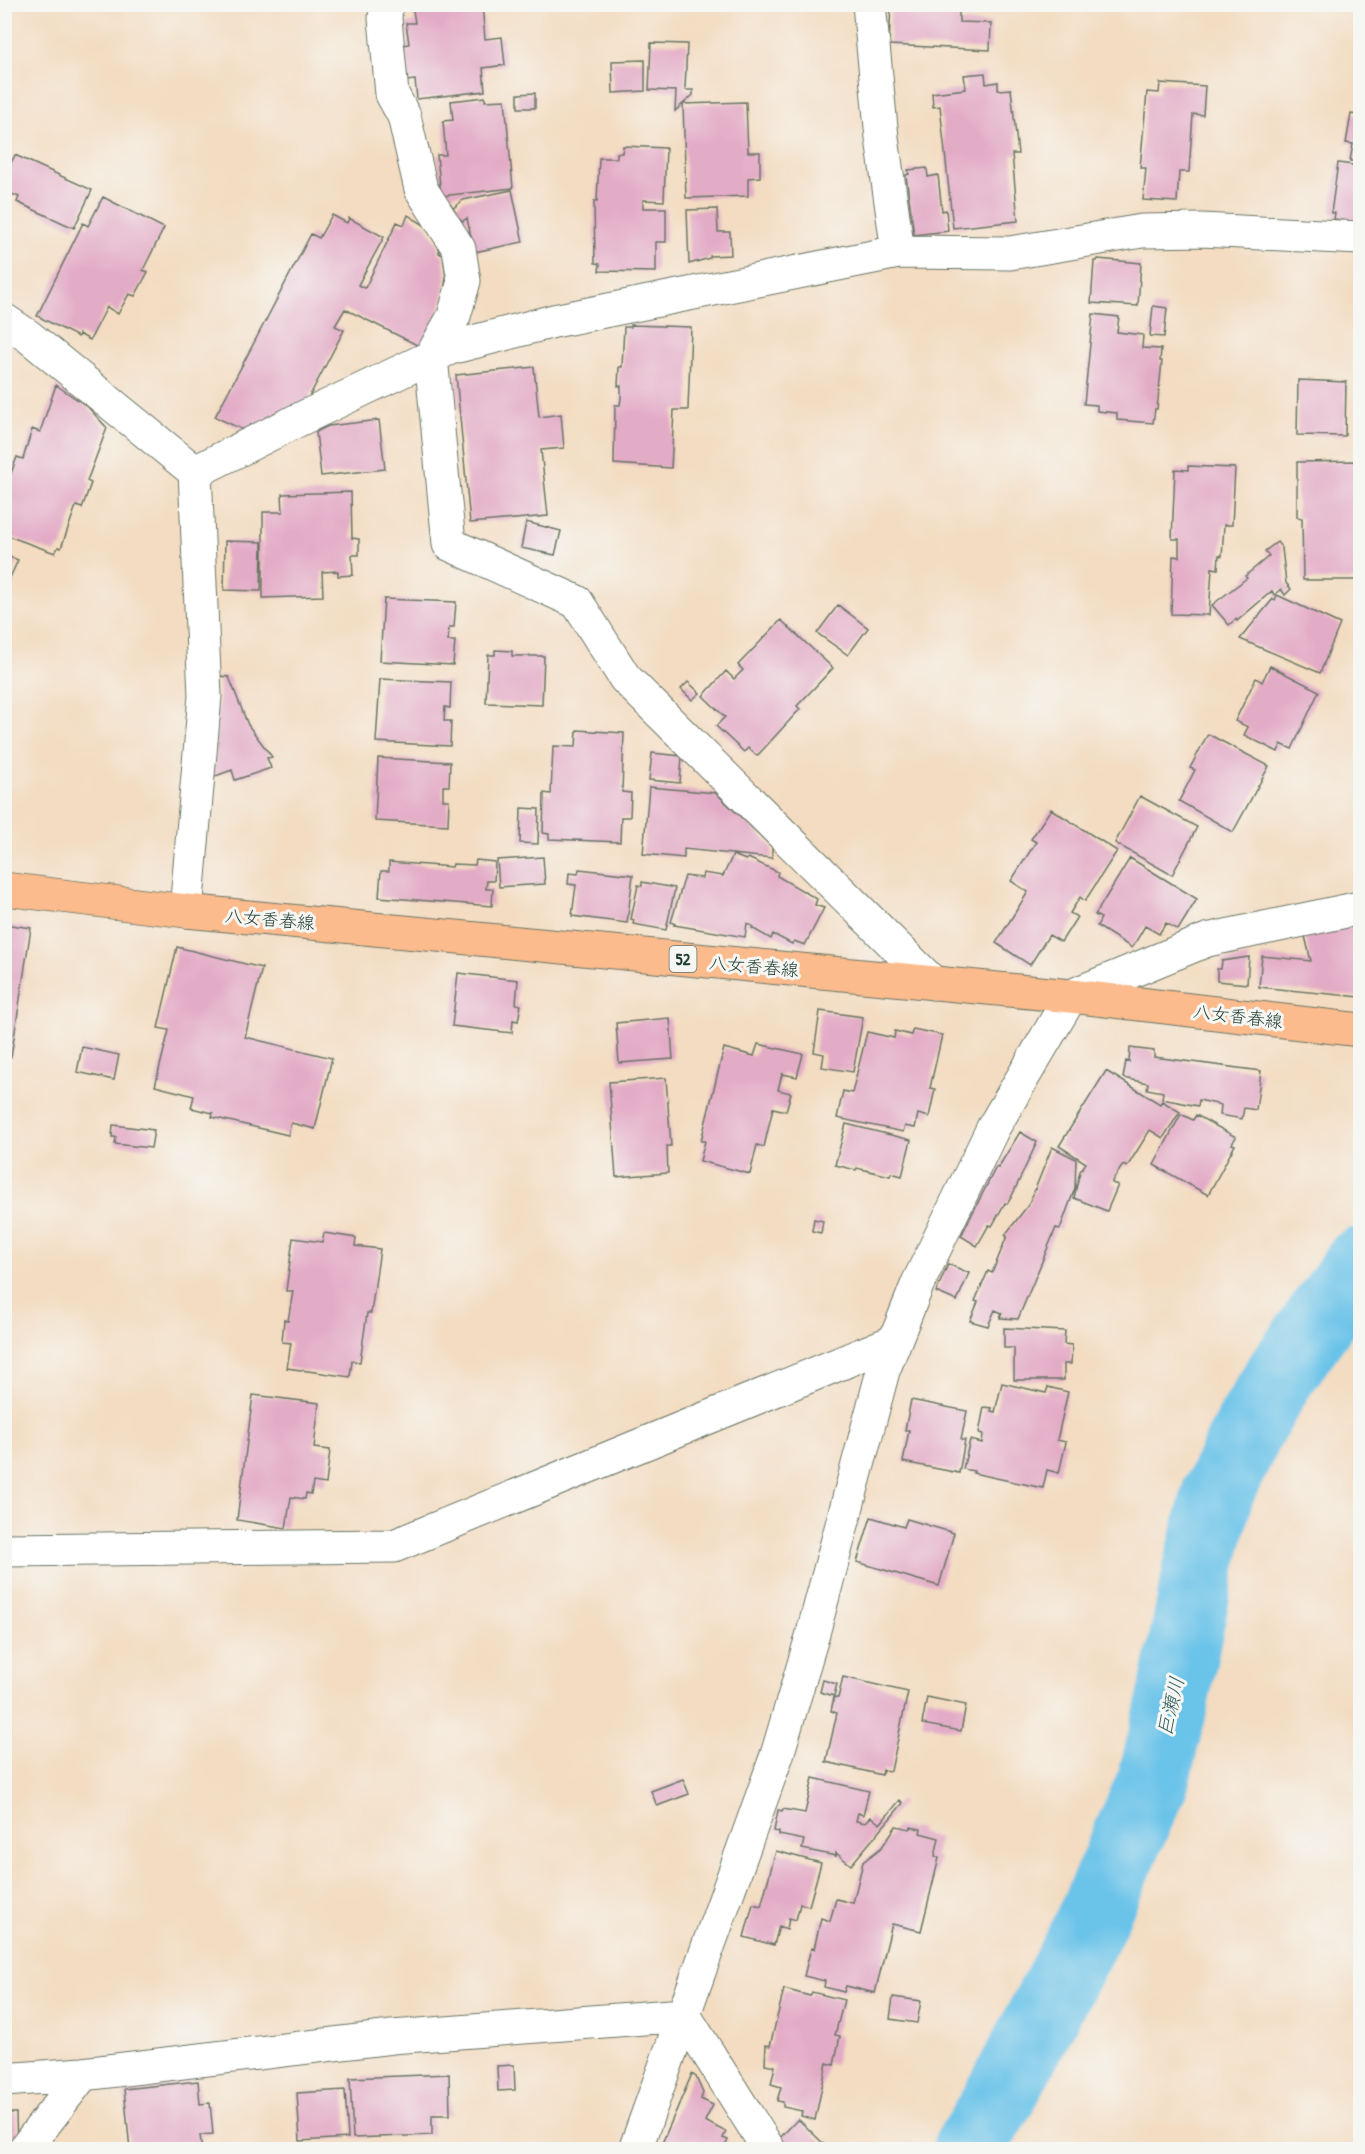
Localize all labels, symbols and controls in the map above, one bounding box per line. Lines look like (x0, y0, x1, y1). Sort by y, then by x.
street label: 八女香春線 (224, 903, 316, 935)
road number: 52 (670, 946, 696, 972)
street label: 八女香春線 (708, 950, 800, 982)
street label: 八女香春線 (1192, 998, 1284, 1034)
water label: 巨瀬川 (1150, 1674, 1190, 1738)

